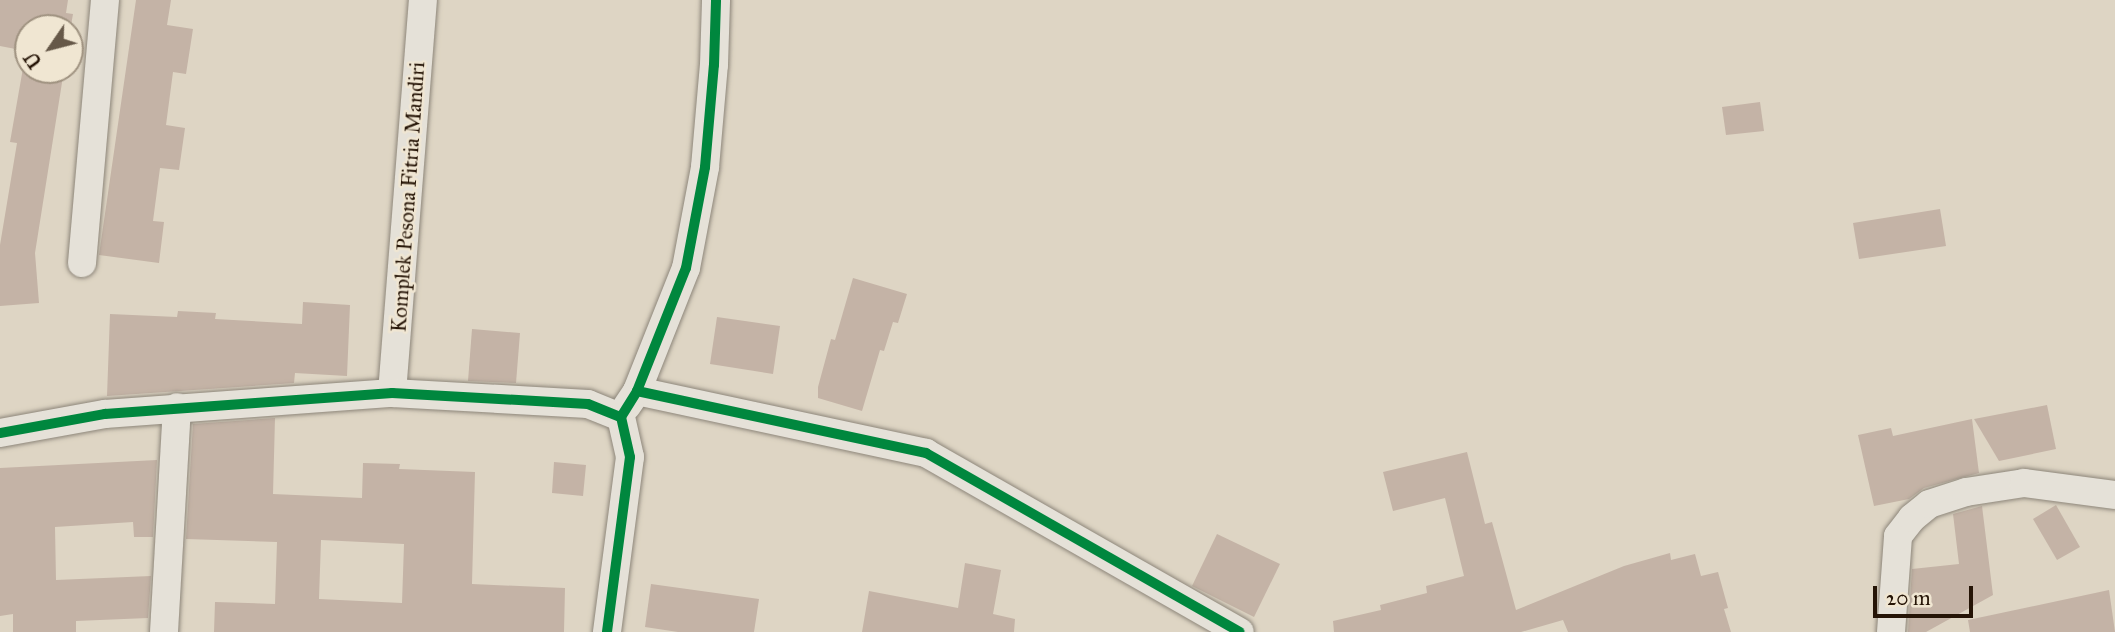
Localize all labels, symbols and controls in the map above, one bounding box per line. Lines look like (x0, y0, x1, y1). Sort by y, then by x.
north arrow (14, 14, 84, 84)
text: U (19, 47, 47, 73)
street label: Komplek Pesona Fitria Mandiri (386, 61, 430, 333)
scale bar (1877, 572, 1977, 616)
text: 20 m (1886, 585, 1931, 611)

